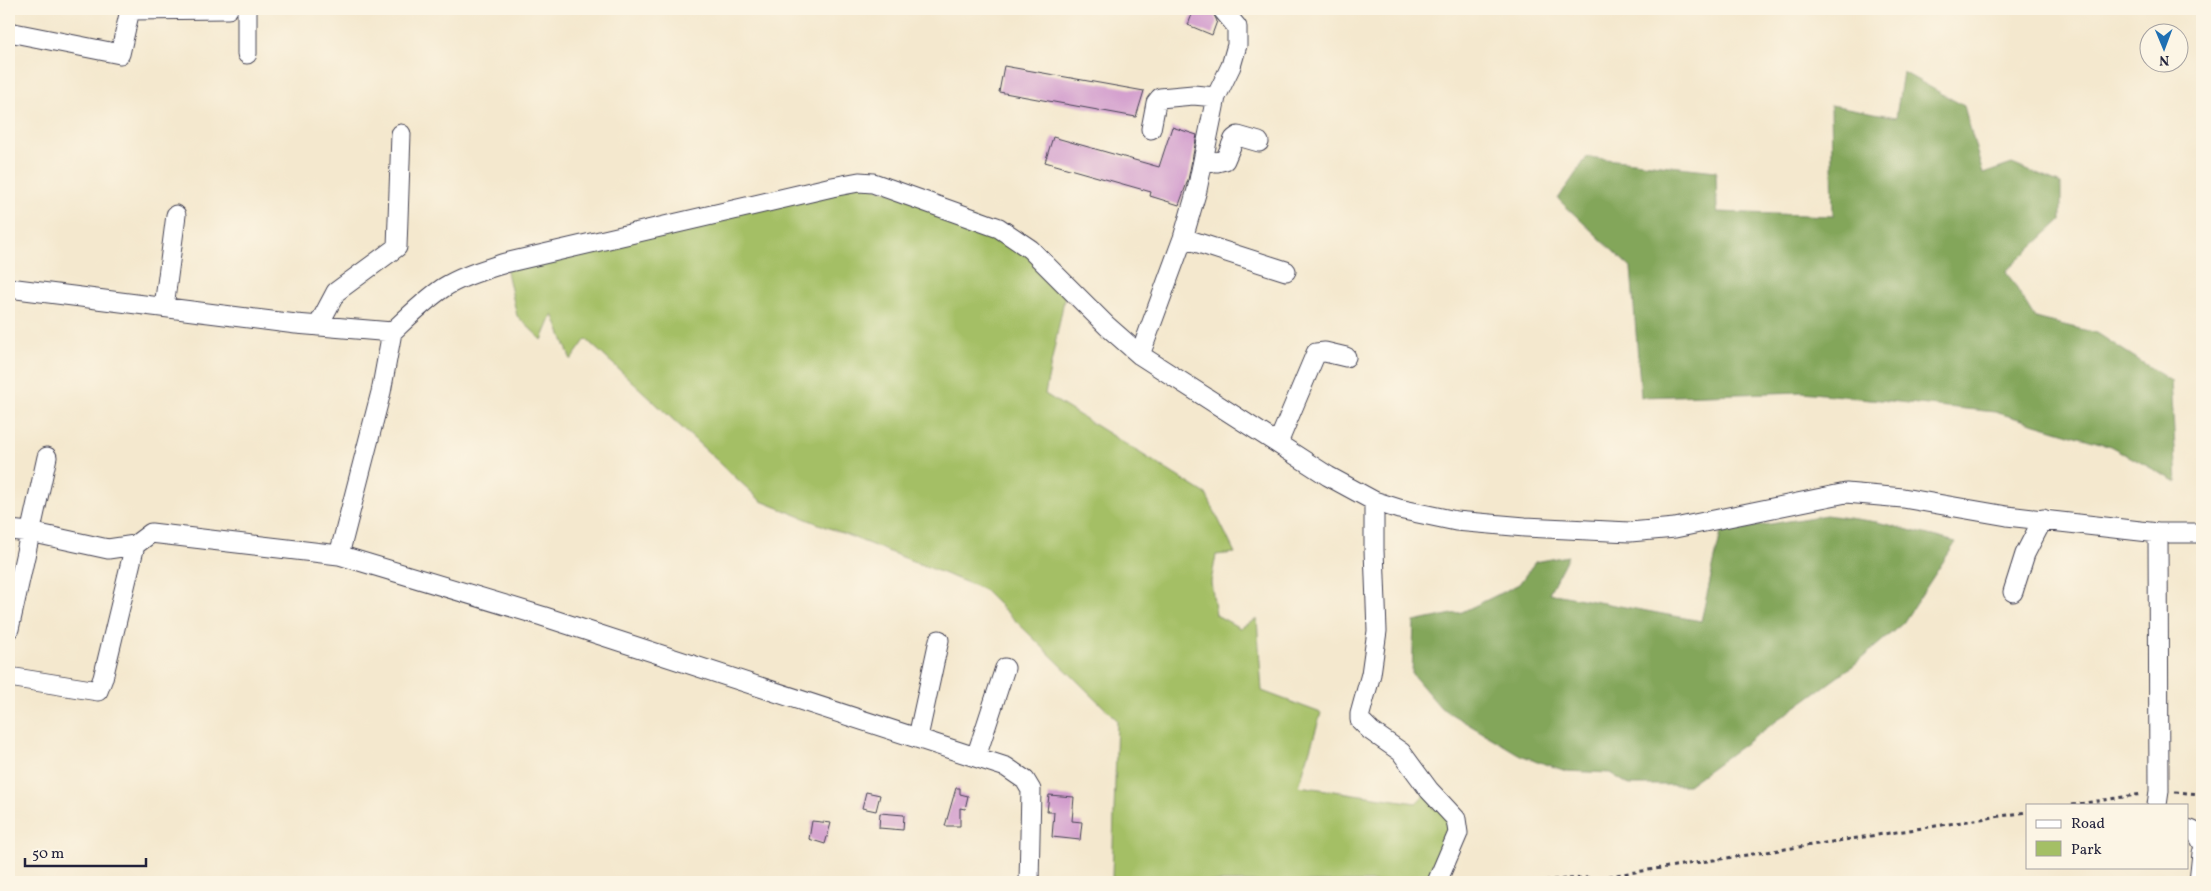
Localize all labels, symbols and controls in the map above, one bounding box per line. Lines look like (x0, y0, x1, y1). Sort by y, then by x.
north arrow (2138, 22, 2188, 72)
text: N (2159, 50, 2169, 69)
legend (2026, 804, 2188, 868)
text: Road (2071, 814, 2105, 835)
scale bar (25, 836, 146, 868)
text: Park (2071, 840, 2102, 861)
text: 50 m (32, 844, 64, 865)

